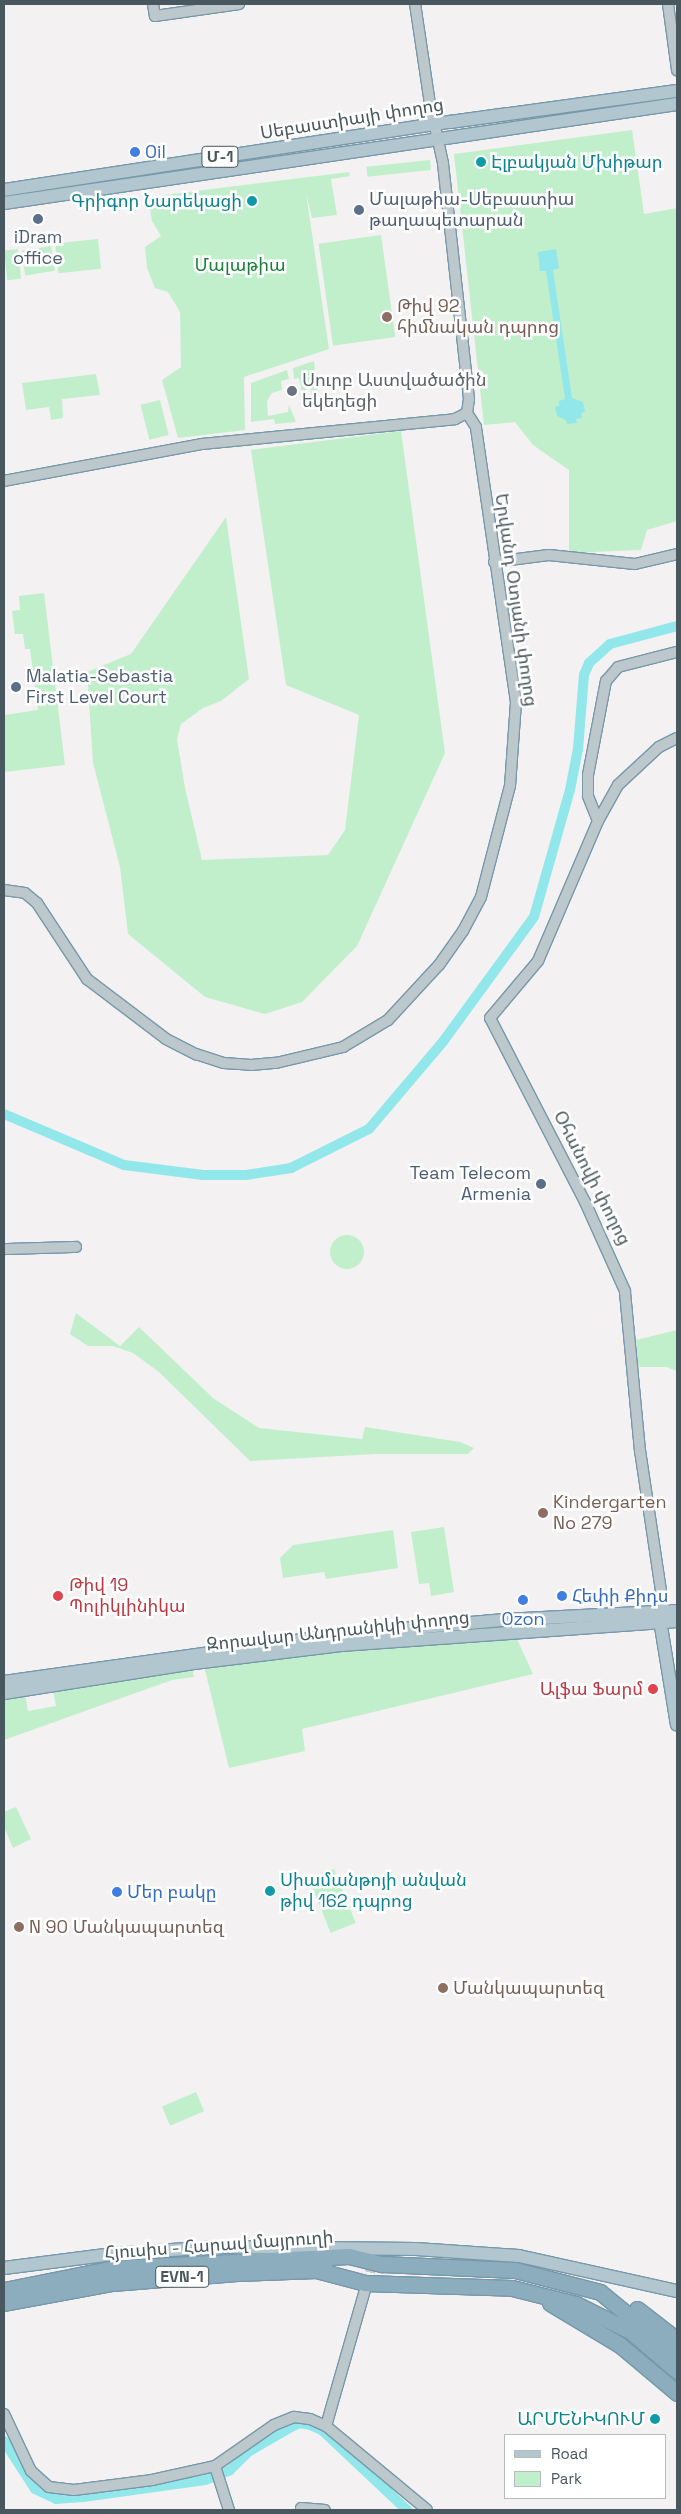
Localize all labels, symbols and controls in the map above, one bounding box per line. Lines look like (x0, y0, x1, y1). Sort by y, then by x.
street label: Սեբաստիայի փողոց (259, 94, 445, 144)
place label: Oil (145, 141, 166, 163)
road number: Մ-1 (201, 144, 239, 170)
marker: Oil (129, 146, 141, 158)
place label: Էլբակյան Մխիթար (491, 151, 663, 173)
marker: Էլբակյան Մխիթար (475, 156, 487, 168)
place label: Մալաթիա-Սեբաստիա թաղապետարան (369, 189, 574, 232)
place label: Գրիգոր Նարեկացի (71, 190, 242, 212)
marker: Գրիգոր Նարեկացի (246, 195, 258, 207)
marker: Մալաթիա-Սեբաստիա թաղապետարան (353, 204, 365, 216)
marker: iDram office (32, 213, 44, 225)
place label: iDram office (13, 227, 63, 270)
park label: Մալաթիա (194, 254, 286, 276)
place label: Թիվ 92 հիմնական դպրոց (397, 296, 559, 338)
marker: Թիվ 92 հիմնական դպրոց (381, 311, 393, 323)
place label: Սուրբ Աստվածածին եկեղեցի (302, 370, 487, 412)
marker: Սուրբ Աստվածածին եկեղեցի (286, 385, 298, 397)
street label: Երվանդ Օտյանի փողոց (490, 492, 542, 708)
place label: Malatia-Sebastia First Level Court (26, 666, 173, 709)
marker: Malatia-Sebastia First Level Court (10, 681, 22, 693)
street label: Օհանովի փողոց (549, 1107, 635, 1249)
place label: Team Telecom Armenia (409, 1163, 531, 1206)
marker: Team Telecom Armenia (535, 1178, 547, 1190)
place label: Kindergarten No 279 (553, 1492, 666, 1535)
marker: Kindergarten No 279 (537, 1507, 549, 1519)
place label: Թիվ 19 Պոլիկլինիկա (69, 1575, 186, 1618)
place label: Հեփի Քիդս (572, 1585, 669, 1607)
marker: Թիվ 19 Պոլիկլինիկա (51, 1589, 65, 1603)
marker: Հեփի Քիդս (556, 1590, 568, 1602)
marker: Ozon (517, 1594, 529, 1606)
street label: Զորավար Անդրանիկի փողոց (205, 1606, 471, 1656)
place label: Ozon (501, 1608, 545, 1630)
place label: Ալֆա Ֆարմ (540, 1678, 643, 1700)
marker: Ալֆա Ֆարմ (647, 1683, 659, 1695)
place label: Սիամանթոյի անվան թիվ 162 դպրոց (280, 1870, 467, 1912)
place label: Մեր բակը (127, 1881, 216, 1903)
marker: Սիամանթոյի անվան թիվ 162 դպրոց (264, 1885, 276, 1897)
marker: Մեր բակը (111, 1886, 123, 1898)
place label: N 90 Մանկապարտեզ (29, 1916, 224, 1938)
marker: N 90 Մանկապարտեզ (13, 1921, 25, 1933)
place label: Մանկապարտեզ (453, 1977, 604, 1999)
marker: Մանկապարտեզ (437, 1982, 449, 1994)
street label: Հյուսիս - Հարավ մայրուղի (103, 2226, 335, 2264)
road number: EVN-1 (154, 2264, 210, 2290)
place label: ԱՐՄԵՆԻԿՈՒՄ (517, 2408, 645, 2430)
marker: ԱՐՄԵՆԻԿՈՒՄ (649, 2413, 661, 2425)
legend (503, 2434, 666, 2499)
text: Road (551, 2444, 588, 2463)
text: Park (551, 2469, 582, 2488)

